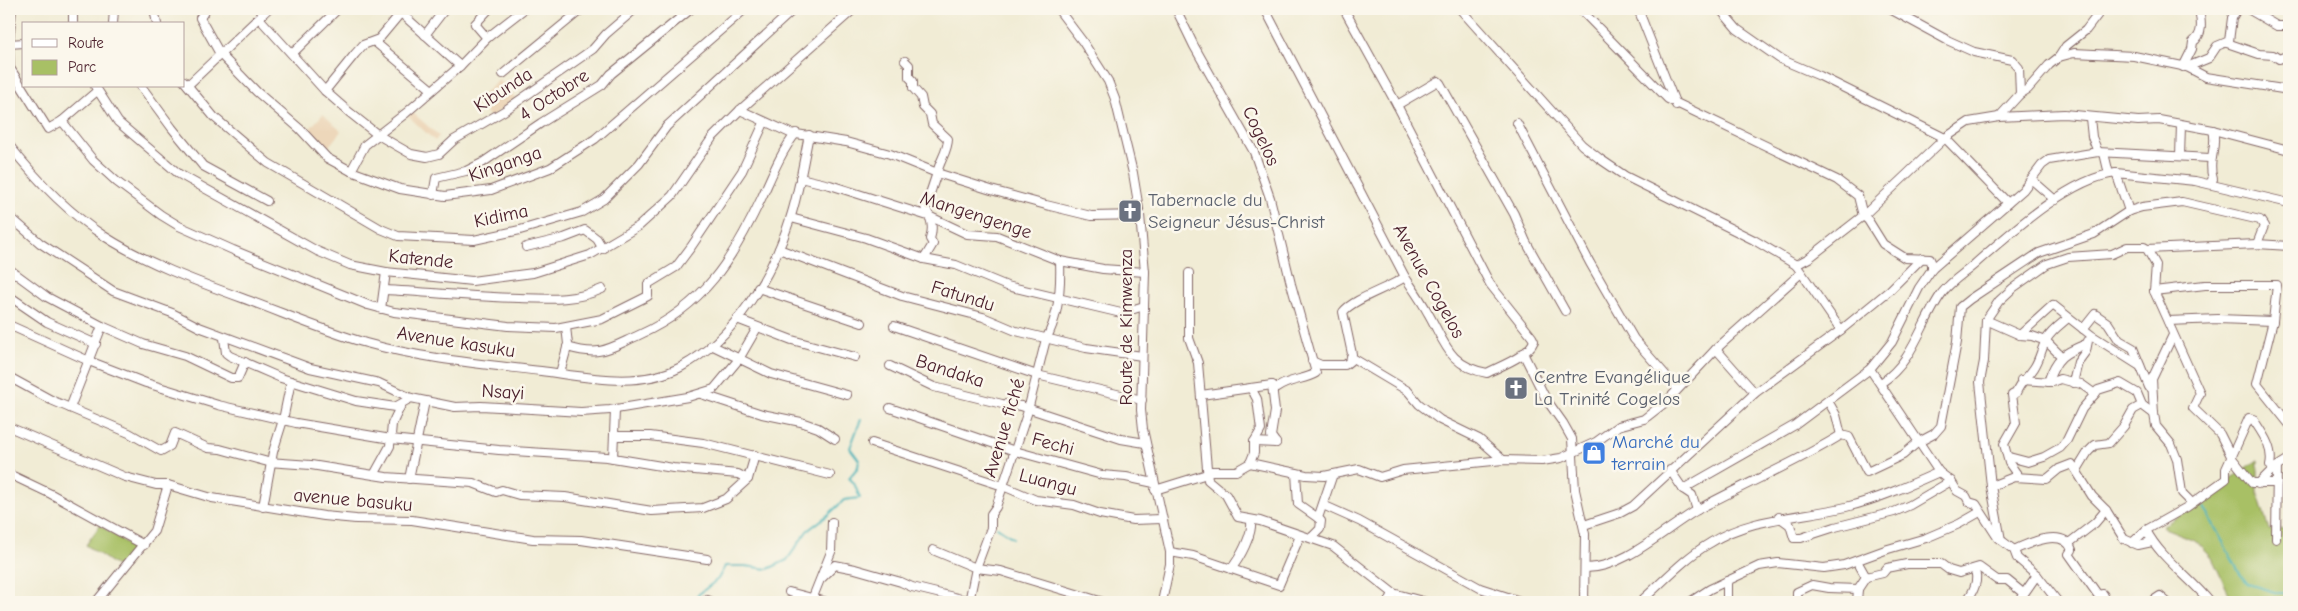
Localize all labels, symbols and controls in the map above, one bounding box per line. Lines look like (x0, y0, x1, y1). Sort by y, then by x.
legend (22, 22, 185, 88)
text: Route (68, 34, 104, 52)
text: Parc (68, 58, 96, 76)
street label: Kibunda (470, 63, 536, 117)
street label: 4 Octobre (515, 64, 593, 126)
street label: Cogelos (1238, 103, 1284, 169)
street label: Kinganga (466, 141, 544, 187)
street label: Mangengenge (917, 187, 1035, 243)
place label: Tabernacle du Seigneur Jésus-Christ (1148, 189, 1325, 233)
church icon: Tabernacle du Seigneur Jésus-Christ (1117, 198, 1143, 224)
street label: Kidima (472, 200, 530, 232)
street label: Avenue Cogelos (1388, 220, 1470, 342)
street label: Katende (388, 245, 454, 273)
street label: Route de Kimwenza (1115, 249, 1137, 405)
street label: Fatundu (929, 276, 997, 316)
street label: Avenue kasuku (395, 322, 517, 362)
street label: Bandaka (913, 350, 987, 392)
place label: Centre Evangélique La Trinité Cogelos (1534, 366, 1691, 410)
church icon: Centre Evangélique La Trinité Cogelos (1503, 375, 1529, 401)
street label: Avenue fiché (978, 376, 1030, 480)
street label: Nsayi (481, 380, 525, 404)
street label: Fechi (1029, 428, 1077, 460)
place label: Marché du terrain (1611, 431, 1700, 475)
shop icon: Marché du terrain (1581, 440, 1607, 466)
street label: Luangu (1017, 464, 1079, 500)
street label: avenue basuku (293, 484, 413, 516)

